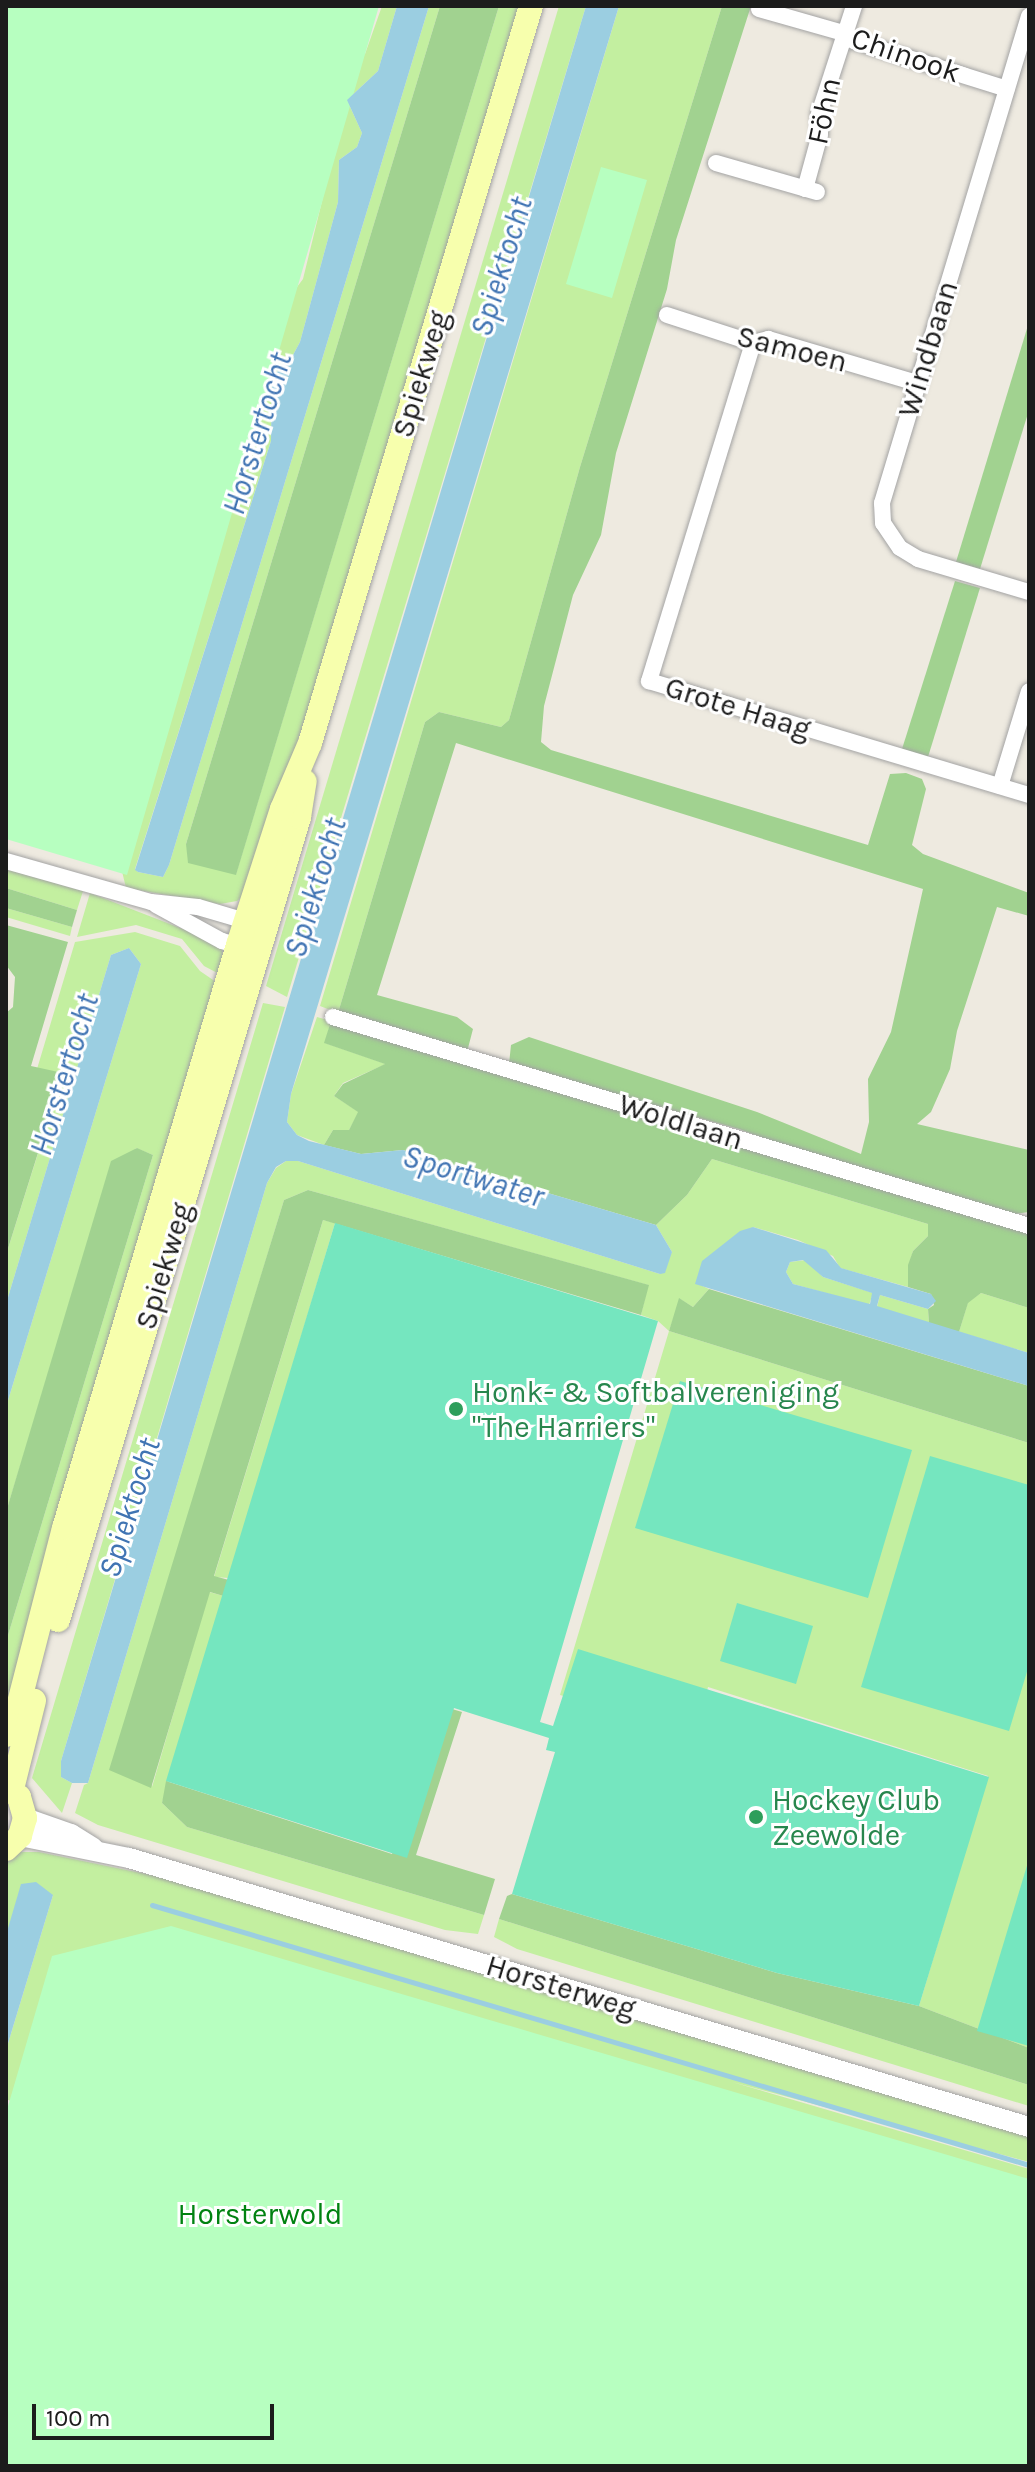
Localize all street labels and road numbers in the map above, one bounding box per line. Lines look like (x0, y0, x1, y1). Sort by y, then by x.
street label: Chinook (847, 20, 965, 90)
street label: Föhn (799, 74, 849, 148)
street label: Windbaan (890, 277, 966, 421)
street label: Spiekweg (385, 306, 457, 442)
street label: Samoen (733, 318, 851, 380)
street label: Grote Haag (661, 669, 815, 747)
street label: Woldlaan (615, 1086, 747, 1158)
street label: Spiekweg (128, 1198, 200, 1334)
street label: Horsterweg (482, 1947, 640, 2027)

